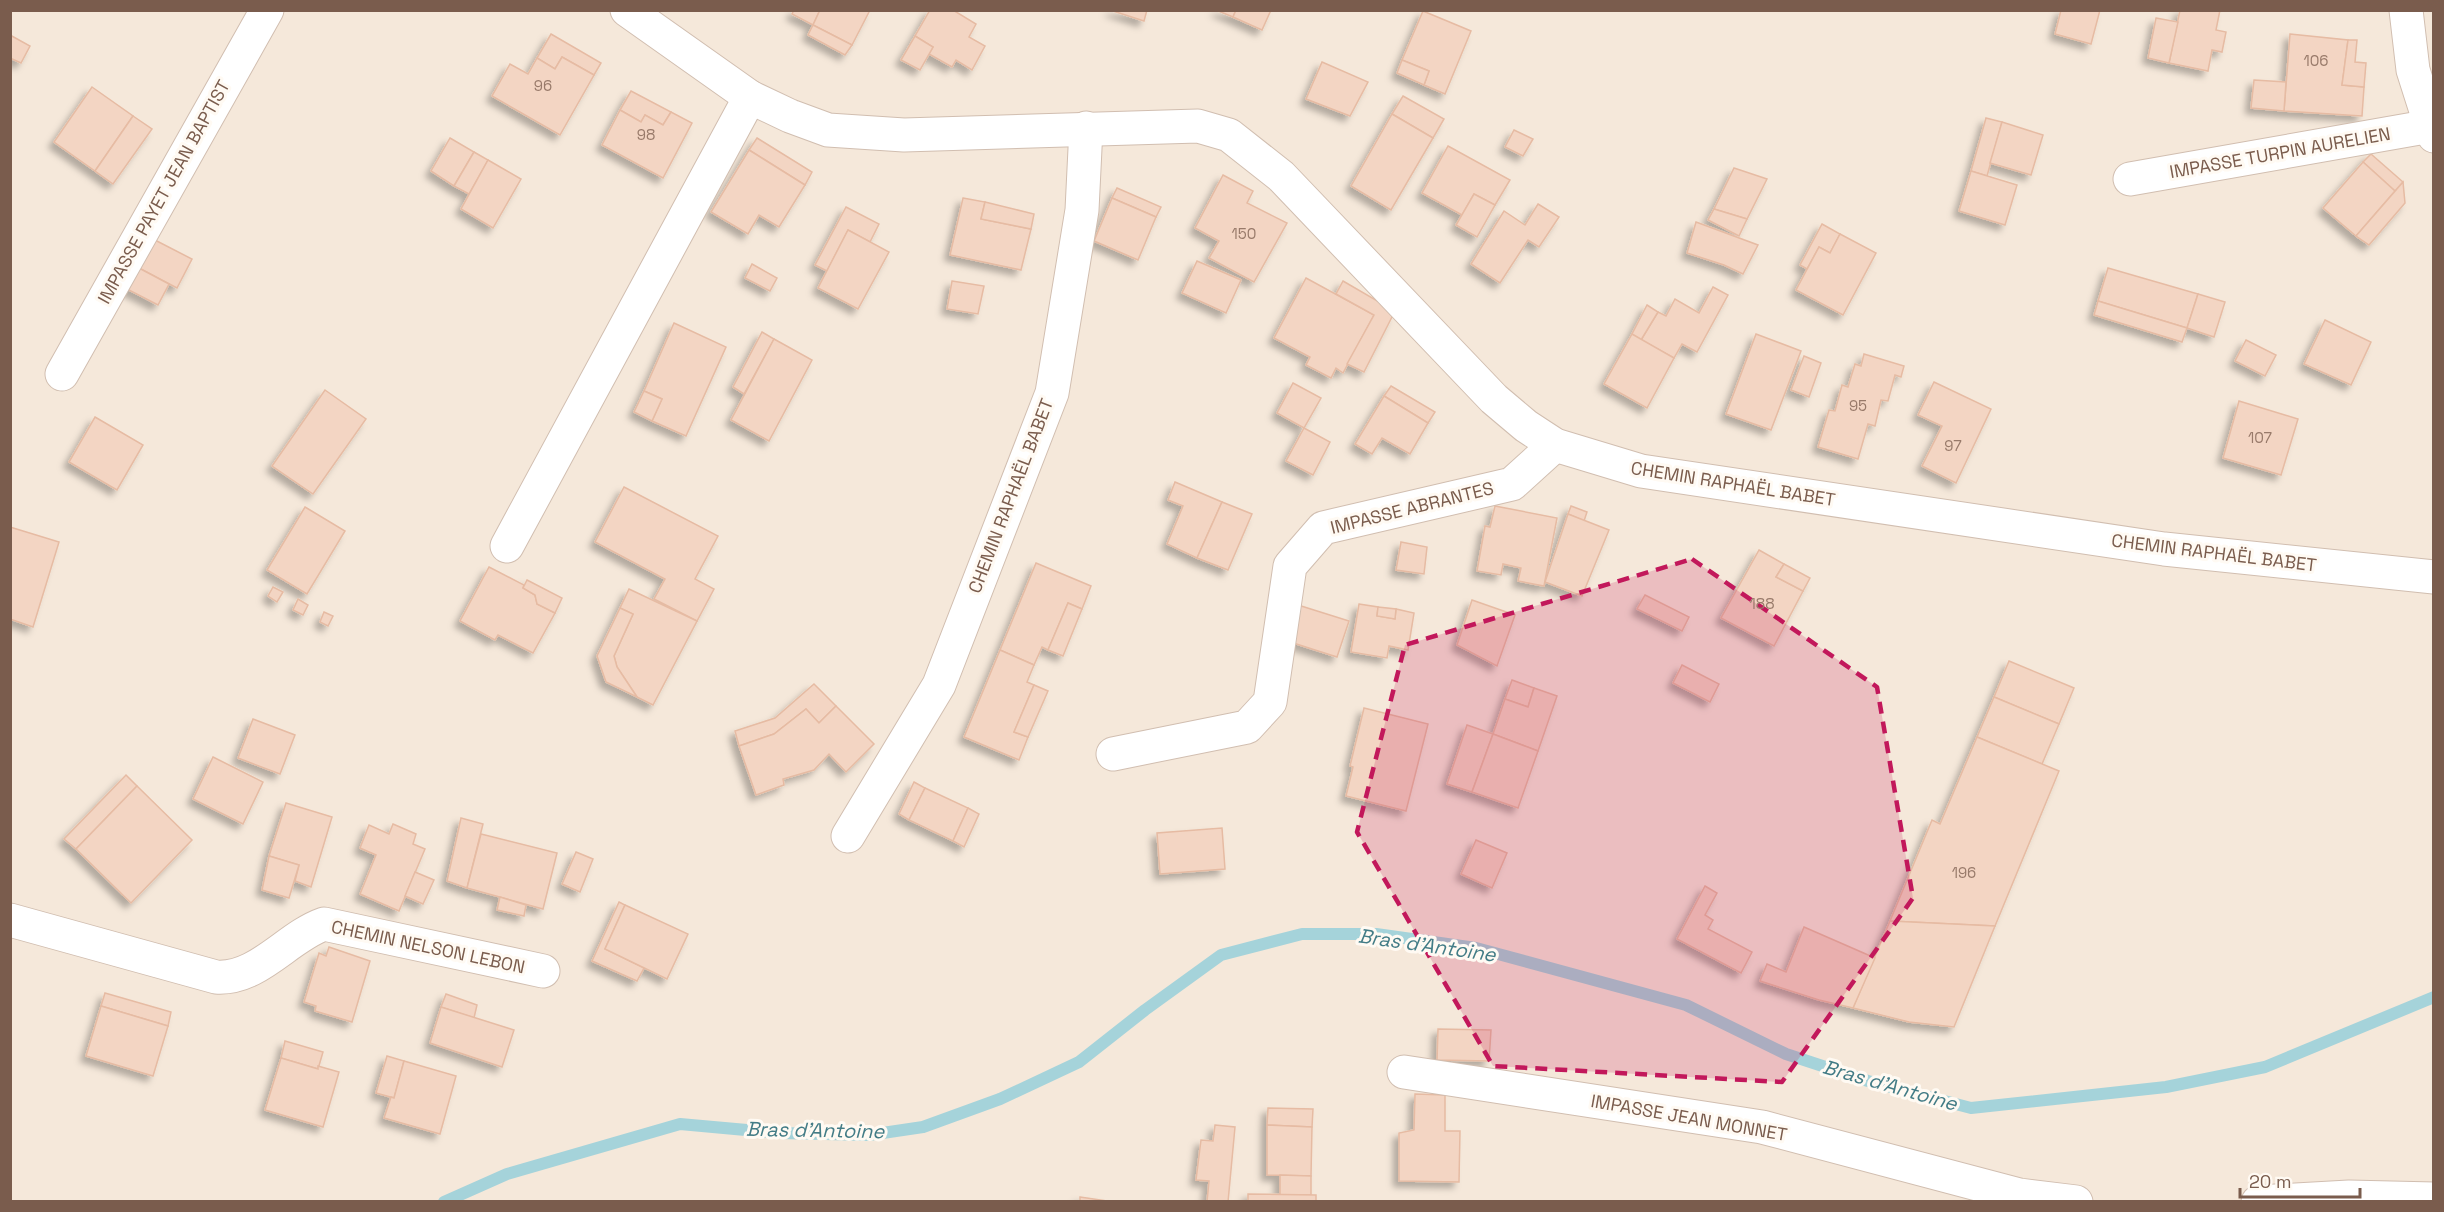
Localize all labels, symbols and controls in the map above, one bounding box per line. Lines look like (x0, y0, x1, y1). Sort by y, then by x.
house number: 106 (2303, 51, 2329, 70)
street label: IMPASSE PAYET JEAN BAPTIST (92, 76, 235, 308)
house number: 96 (534, 76, 552, 95)
street label: IMPASSE TURPIN AURELIEN (2168, 122, 2392, 183)
house number: 98 (637, 125, 655, 144)
house number: 150 (1232, 224, 1256, 243)
street label: CHEMIN RAPHAËL BABET (963, 395, 1058, 596)
house number: 95 (1849, 396, 1867, 415)
house number: 107 (2248, 428, 2272, 447)
house number: 97 (1944, 436, 1962, 455)
street label: CHEMIN RAPHAËL BABET (1629, 456, 1837, 511)
street label: IMPASSE ABRANTES (1328, 476, 1496, 539)
street label: CHEMIN RAPHAËL BABET (2110, 528, 2318, 577)
house number: 188 (1750, 594, 1774, 613)
house number: 196 (1952, 863, 1976, 882)
street label: CHEMIN NELSON LEBON (329, 915, 527, 978)
water label: Bras d'Antoine (1357, 922, 1499, 968)
water label: Bras d'Antoine (1820, 1053, 1961, 1117)
street label: IMPASSE JEAN MONNET (1589, 1089, 1789, 1146)
water label: Bras d'Antoine (746, 1116, 886, 1144)
scale bar (2240, 1161, 2360, 1199)
text: 20 m (2249, 1170, 2292, 1193)

